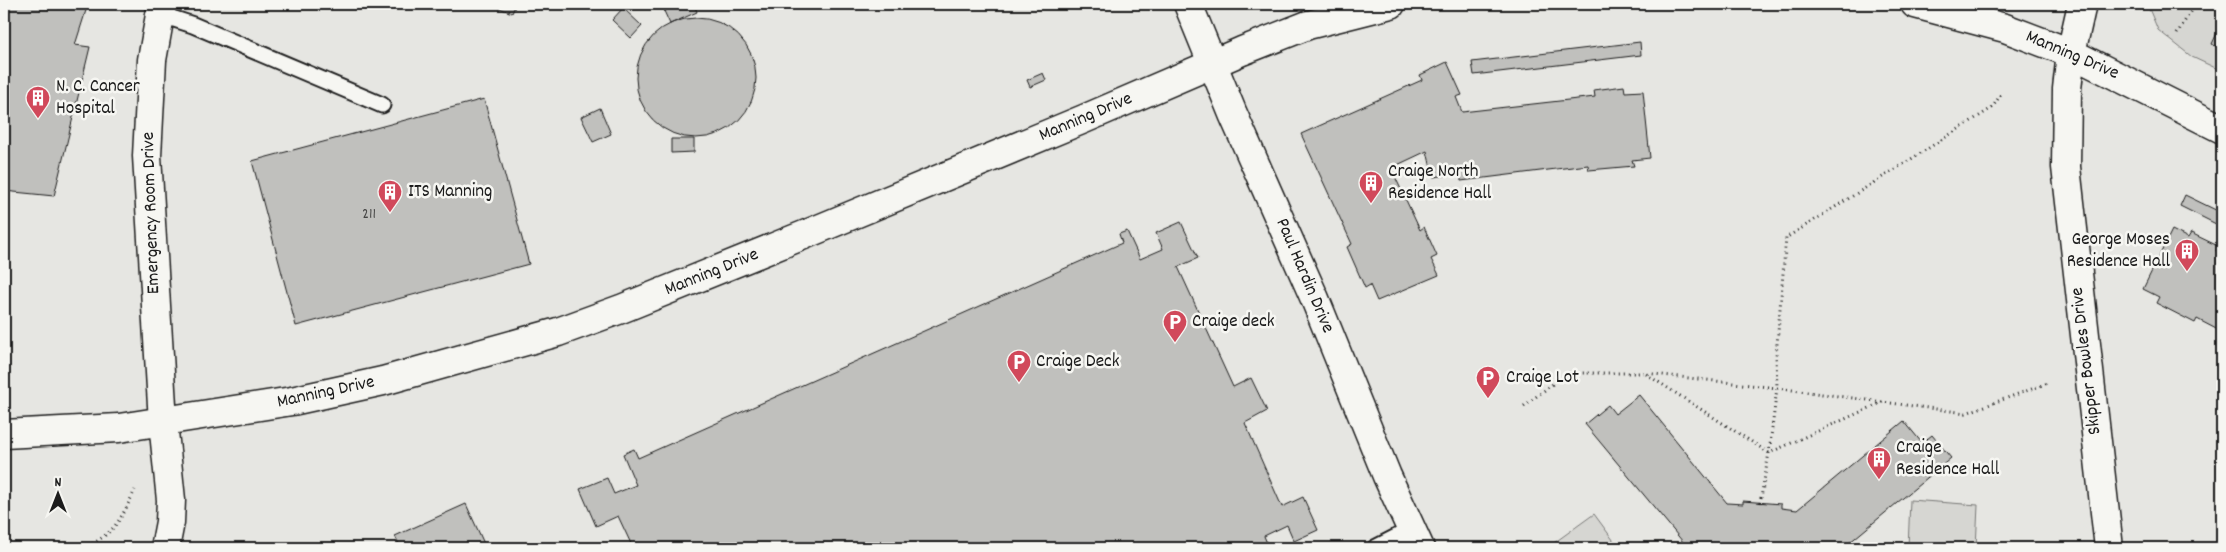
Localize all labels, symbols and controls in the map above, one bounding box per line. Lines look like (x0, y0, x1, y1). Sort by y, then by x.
street label: Manning Drive (2021, 24, 2123, 88)
place label: N. C. Cancer Hospital (56, 74, 140, 123)
building icon: N. C. Cancer Hospital (25, 85, 51, 119)
street label: Manning Drive (1035, 86, 1137, 150)
street label: Emergency Room Drive (136, 131, 168, 295)
place label: Craige North Residence Hall (1388, 159, 1492, 208)
building icon: Craige North Residence Hall (1358, 170, 1384, 204)
building icon: ITS Manning (377, 179, 403, 213)
place label: ITS Manning (408, 179, 492, 206)
house number: 211 (362, 203, 376, 226)
street label: Paul Hardin Drive (1268, 214, 1340, 338)
place label: George Moses Residence Hall (2067, 227, 2170, 276)
building icon: George Moses Residence Hall (2174, 238, 2200, 272)
street label: Manning Drive (661, 242, 763, 304)
street label: Skipper Bowles Drive (2065, 286, 2109, 436)
parking icon: Craige deck (1162, 309, 1188, 343)
place label: Craige deck (1192, 309, 1275, 336)
parking icon: Craige Deck (1006, 349, 1032, 383)
place label: Craige Deck (1036, 349, 1120, 376)
parking icon: Craige Lot (1475, 365, 1501, 399)
place label: Craige Lot (1506, 365, 1579, 392)
street label: Manning Drive (275, 369, 377, 417)
place label: Craige Residence Hall (1896, 435, 2000, 484)
building icon: Craige Residence Hall (1866, 446, 1892, 480)
north arrow (32, 470, 82, 520)
text: N (55, 473, 62, 493)

